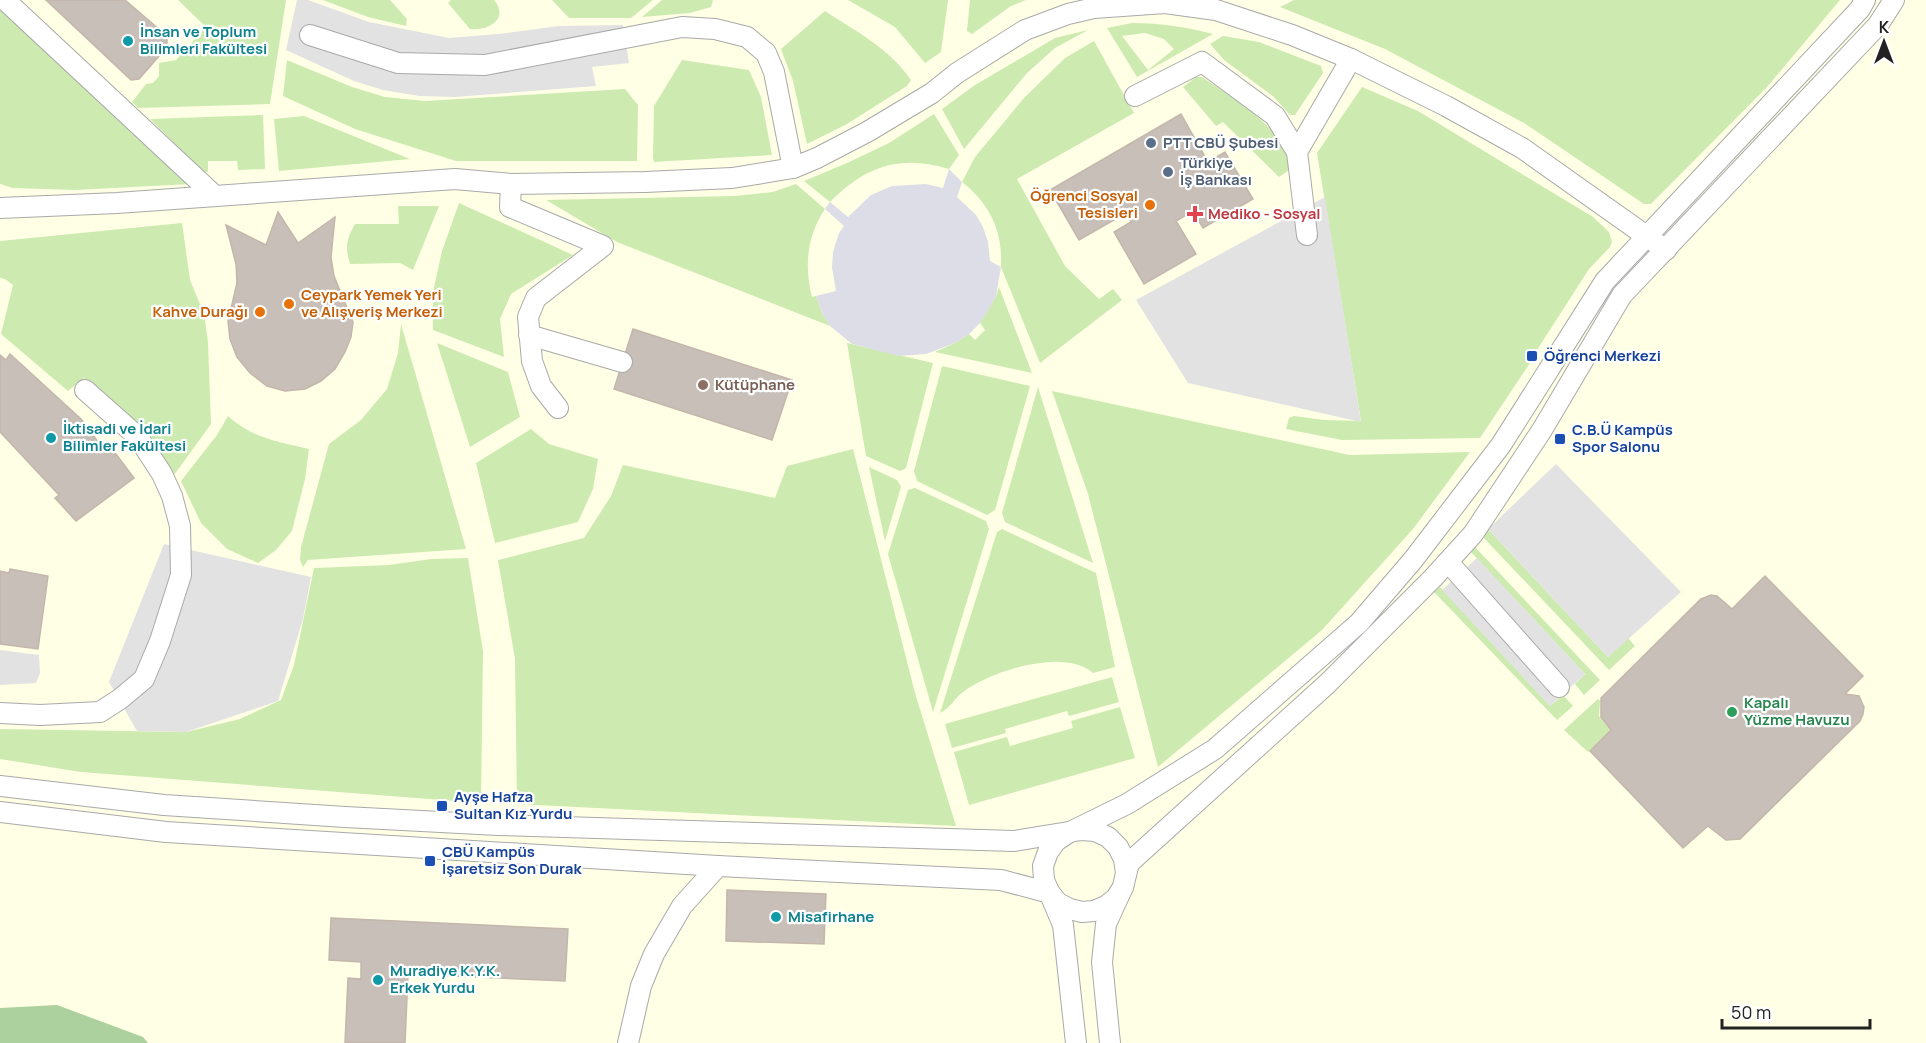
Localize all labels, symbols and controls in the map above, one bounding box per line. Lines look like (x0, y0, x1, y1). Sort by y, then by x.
north arrow (1854, 12, 1914, 72)
text: K (1879, 16, 1890, 38)
place label: İnsan ve Toplum Bilimleri Fakültesi (140, 21, 267, 59)
marker: İnsan ve Toplum Bilimleri Fakültesi (121, 34, 135, 48)
place label: PTT CBÜ Şubesi (1163, 132, 1278, 153)
marker: PTT CBÜ Şubesi (1144, 136, 1158, 150)
place label: Türkiye İş Bankası (1180, 152, 1252, 190)
marker: Türkiye İş Bankası (1161, 165, 1175, 179)
place label: Öğrenci Sosyal Tesisleri (1030, 185, 1138, 223)
marker: Öğrenci Sosyal Tesisleri (1143, 198, 1157, 212)
place label: Mediko - Sosyal (1208, 203, 1321, 224)
marker: Mediko - Sosyal (1186, 205, 1204, 223)
place label: Ceypark Yemek Yeri ve Alışveriş Merkezi (301, 284, 443, 322)
marker: Ceypark Yemek Yeri ve Alışveriş Merkezi (282, 297, 296, 311)
place label: Kahve Durağı (152, 301, 248, 322)
marker: Kahve Durağı (253, 305, 267, 319)
place label: Öğrenci Merkezi (1544, 345, 1661, 366)
marker: Öğrenci Merkezi (1525, 349, 1539, 363)
place label: Kütüphane (715, 374, 795, 395)
marker: Kütüphane (696, 378, 710, 392)
place label: İktisadi ve İdari Bilimler Fakültesi (63, 418, 186, 456)
place label: C.B.Ü Kampüs Spor Salonu (1572, 419, 1673, 457)
marker: İktisadi ve İdari Bilimler Fakültesi (44, 431, 58, 445)
marker: C.B.Ü Kampüs Spor Salonu (1553, 432, 1567, 446)
place label: Kapalı Yüzme Havuzu (1744, 692, 1850, 730)
marker: Kapalı Yüzme Havuzu (1725, 705, 1739, 719)
place label: Ayşe Hafza Sultan Kız Yurdu (454, 786, 572, 824)
marker: Ayşe Hafza Sultan Kız Yurdu (435, 799, 449, 813)
place label: CBÜ Kampüs İşaretsiz Son Durak (442, 841, 583, 879)
marker: CBÜ Kampüs İşaretsiz Son Durak (423, 854, 437, 868)
place label: Misafirhane (788, 906, 874, 927)
marker: Misafirhane (769, 910, 783, 924)
place label: Muradiye K.Y.K. Erkek Yurdu (390, 960, 500, 998)
marker: Muradiye K.Y.K. Erkek Yurdu (371, 973, 385, 987)
scale bar (1722, 992, 1870, 1030)
text: 50 m (1731, 1000, 1771, 1024)

